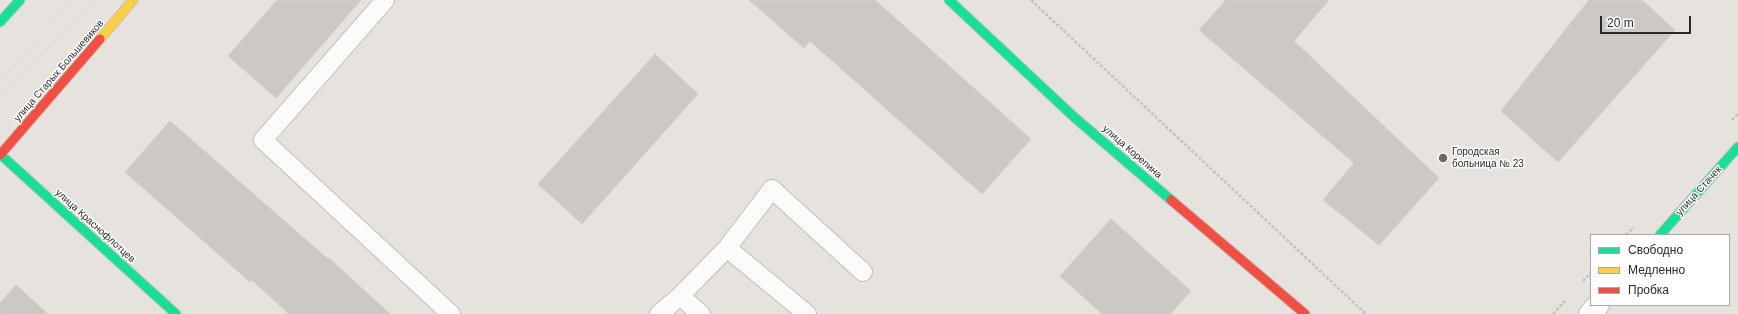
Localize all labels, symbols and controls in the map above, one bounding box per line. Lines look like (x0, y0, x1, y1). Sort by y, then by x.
scale bar (1602, 8, 1693, 34)
text: 20 m (1607, 16, 1634, 30)
street label: улица Старых Большевиков (12, 18, 106, 124)
street label: улица Корепина (1100, 123, 1164, 181)
place label: Городская больница № 23 (1452, 146, 1524, 170)
marker: Городская больница № 23 (1437, 152, 1449, 164)
street label: улица Стачек (1674, 164, 1724, 218)
street label: улица Краснофлотцев (52, 187, 138, 265)
legend (1590, 234, 1730, 306)
text: Свободно (1628, 243, 1683, 257)
text: Медленно (1628, 263, 1685, 277)
text: Пробка (1628, 283, 1669, 297)

